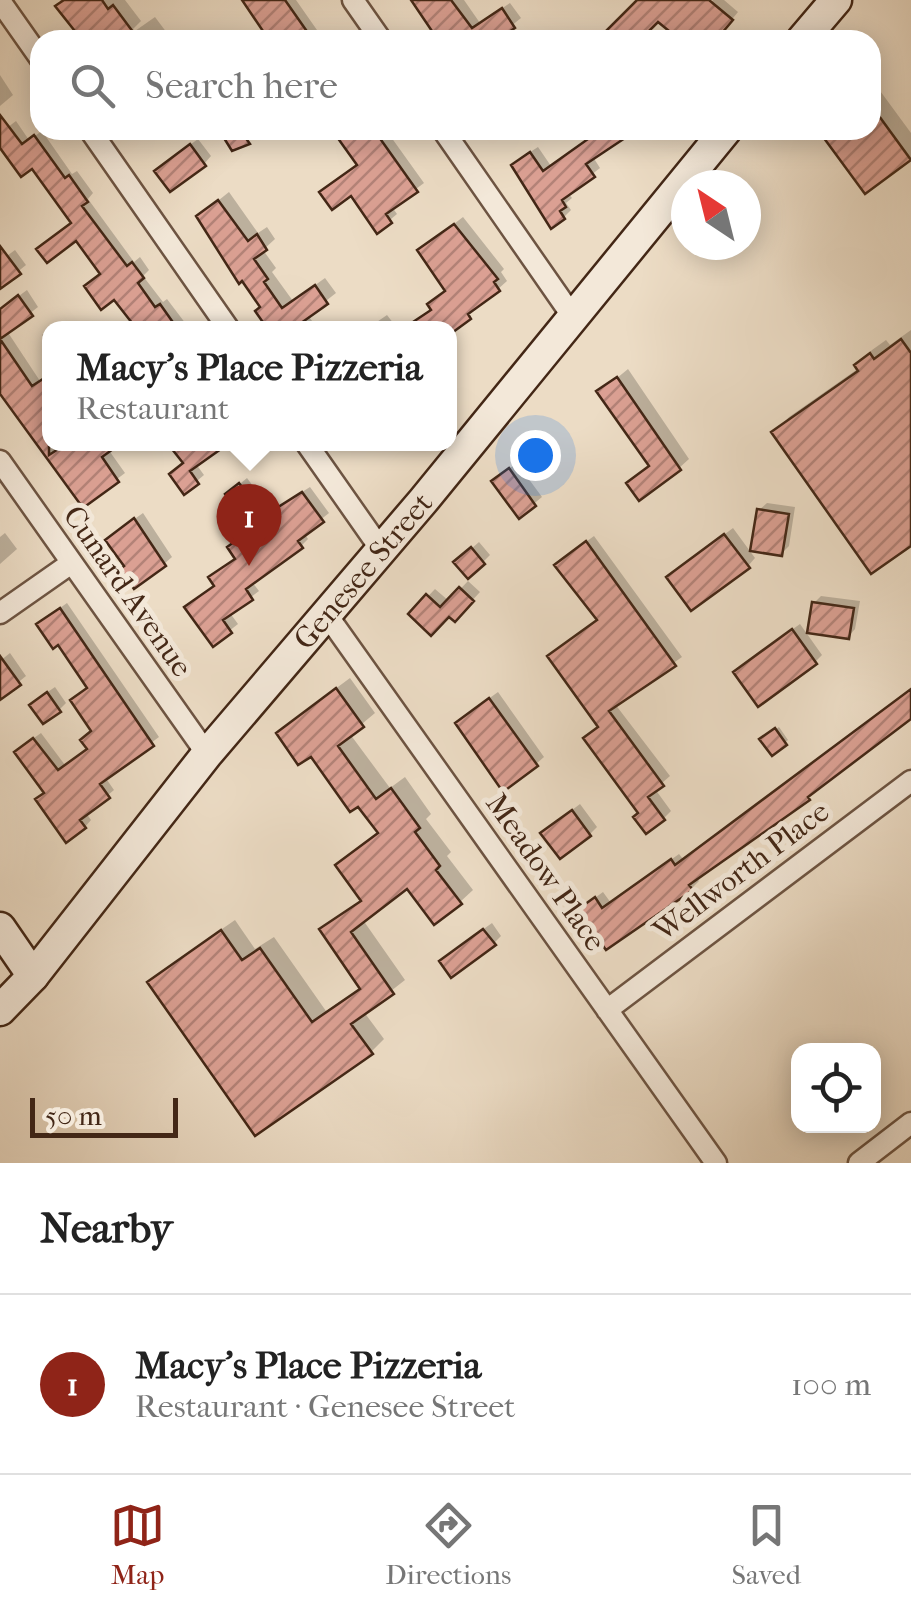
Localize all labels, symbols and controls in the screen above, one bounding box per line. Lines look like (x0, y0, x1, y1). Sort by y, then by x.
search box (30, 30, 881, 140)
icon: search (65, 58, 120, 113)
text: Search here (145, 63, 338, 108)
north arrow (671, 170, 761, 260)
popup (42, 321, 457, 451)
text: Macy’s Place Pizzeria (76, 345, 423, 390)
text: Restaurant (76, 390, 229, 427)
your location (510, 430, 561, 481)
pin: 1 (216, 484, 282, 566)
street label: Genesee Street (287, 486, 440, 657)
street label: Cunard Avenue (56, 499, 200, 684)
street label: Meadow Place (479, 787, 613, 958)
street label: Wellworth Place (646, 794, 836, 949)
map controls (791, 1043, 881, 1133)
button: locate (791, 1043, 881, 1133)
scale bar (30, 1093, 178, 1138)
text: 50 m (45, 1099, 102, 1132)
text: Nearby (40, 1204, 172, 1253)
text: Macy’s Place Pizzeria (135, 1343, 481, 1388)
text: 1 (67, 1366, 78, 1403)
text: 100 m (791, 1366, 871, 1403)
text: Restaurant · Genesee Street (135, 1388, 516, 1425)
tab: Map (110, 1498, 165, 1591)
tab: Directions (385, 1498, 511, 1591)
tab: Saved (731, 1498, 801, 1591)

